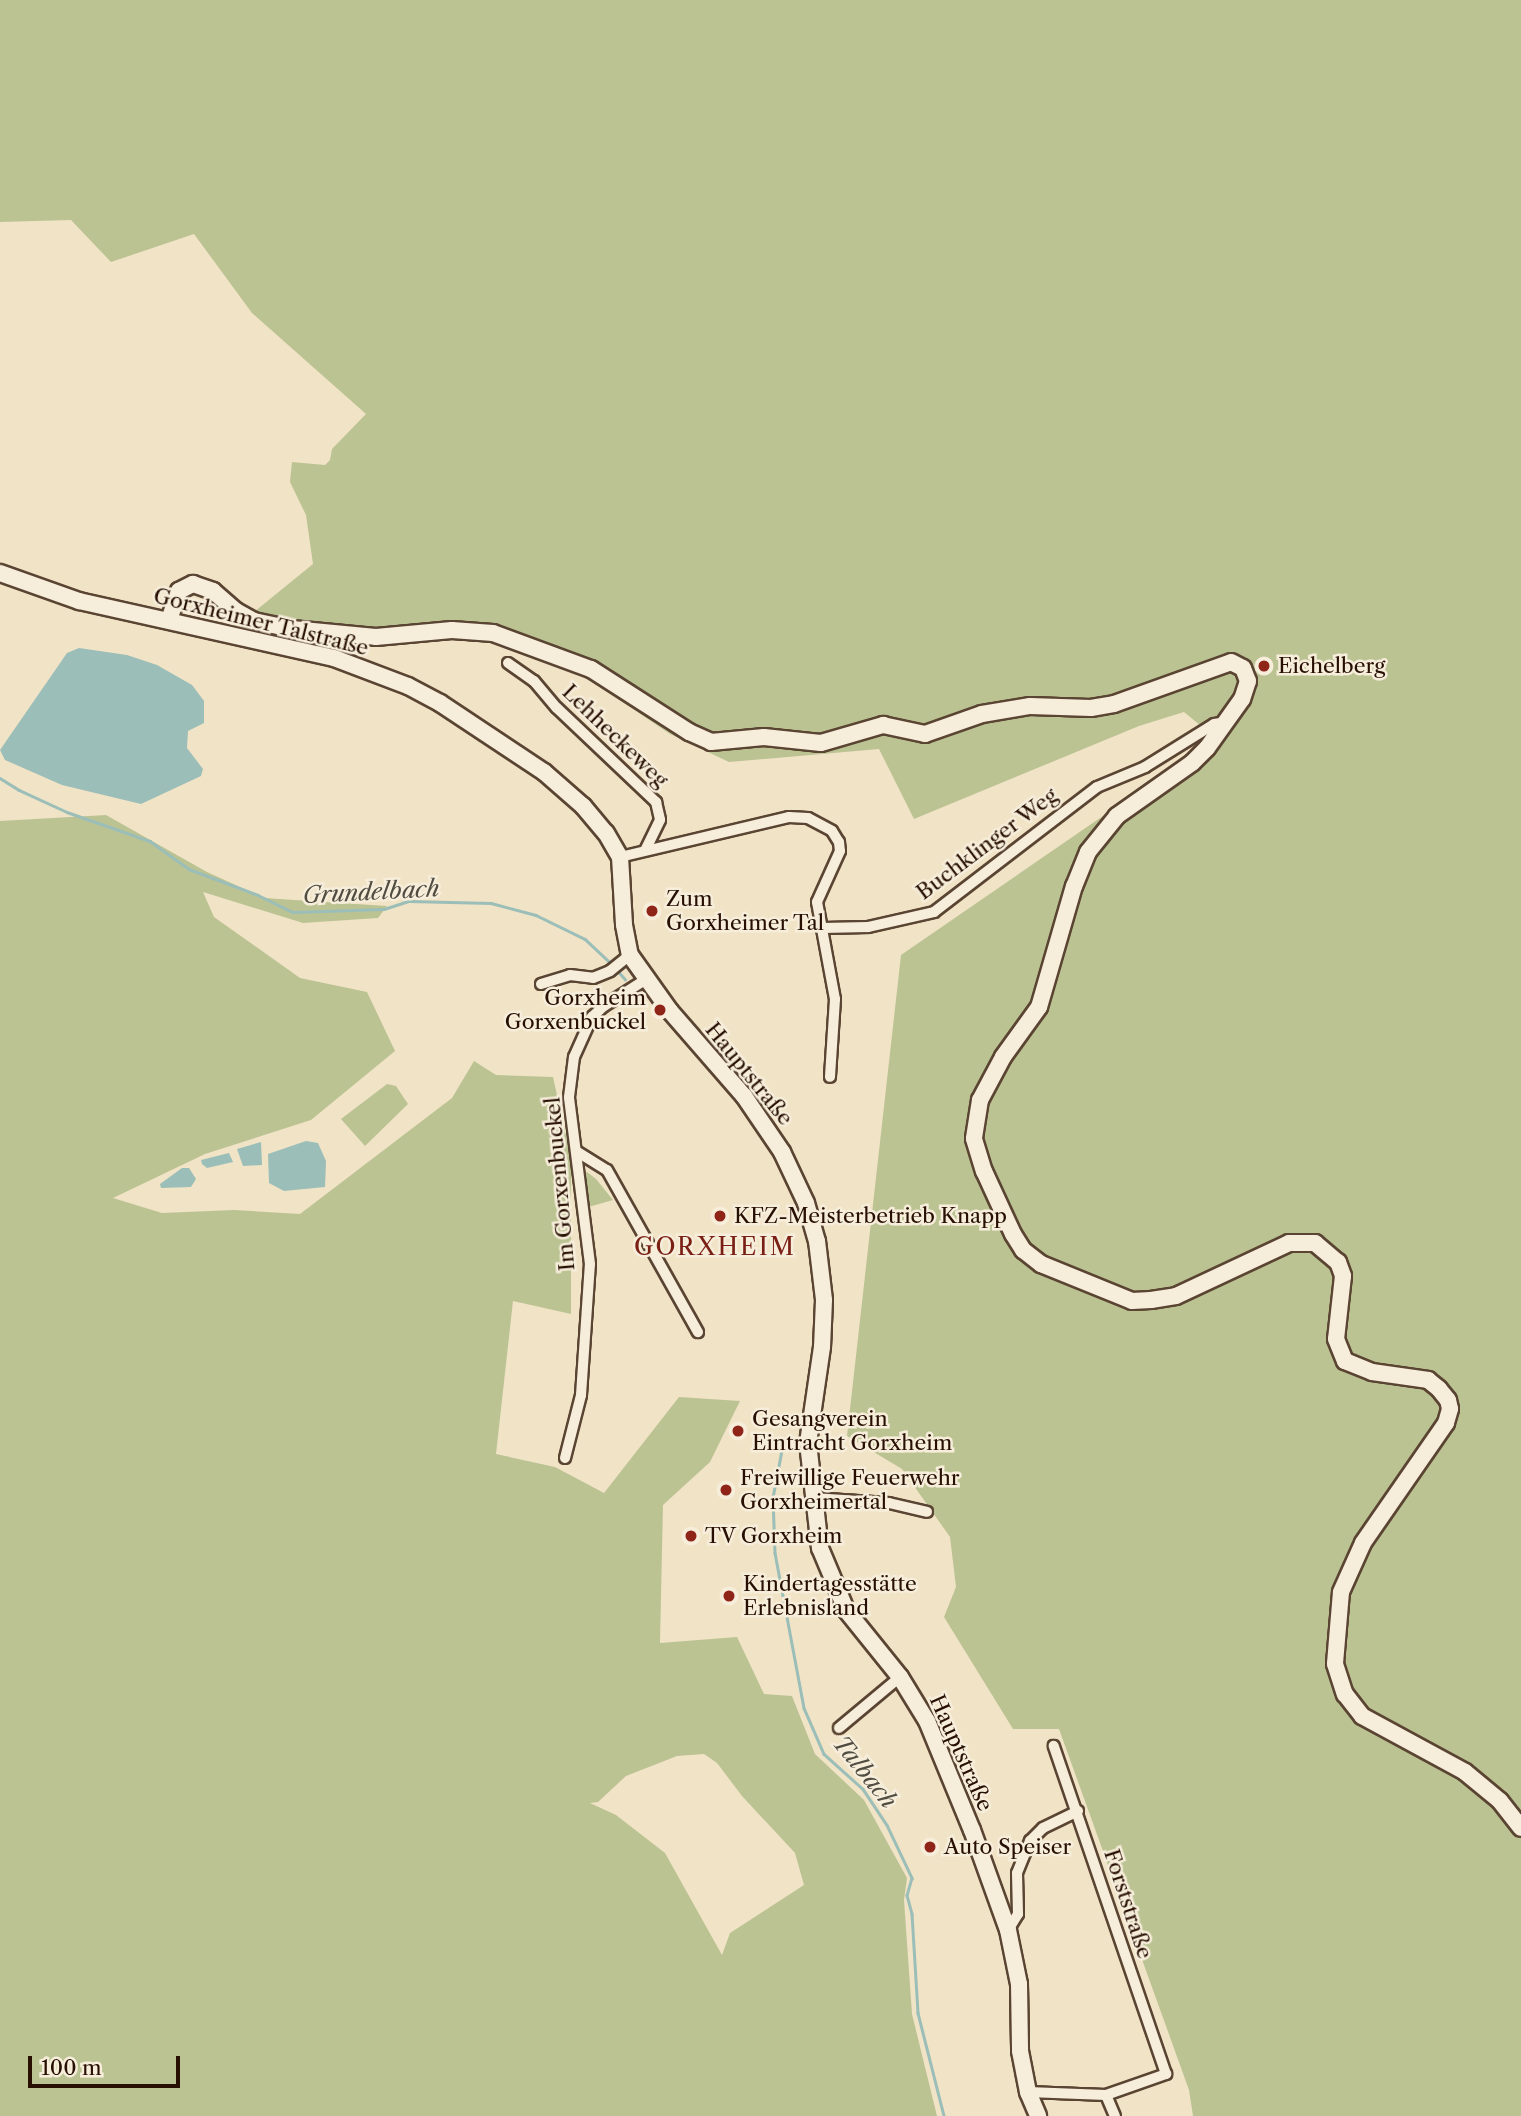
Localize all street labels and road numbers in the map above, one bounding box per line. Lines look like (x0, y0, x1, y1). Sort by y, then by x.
street label: Gorxheimer Talstraße (150, 583, 372, 661)
street label: Lehheckeweg (557, 679, 673, 793)
street label: Buchklinger Weg (911, 783, 1063, 905)
street label: Hauptstraße (700, 1018, 798, 1130)
street label: Im Gorxenbuckel (540, 1096, 580, 1272)
street label: Hauptstraße (924, 1691, 998, 1815)
street label: Forststraße (1098, 1846, 1158, 1962)

